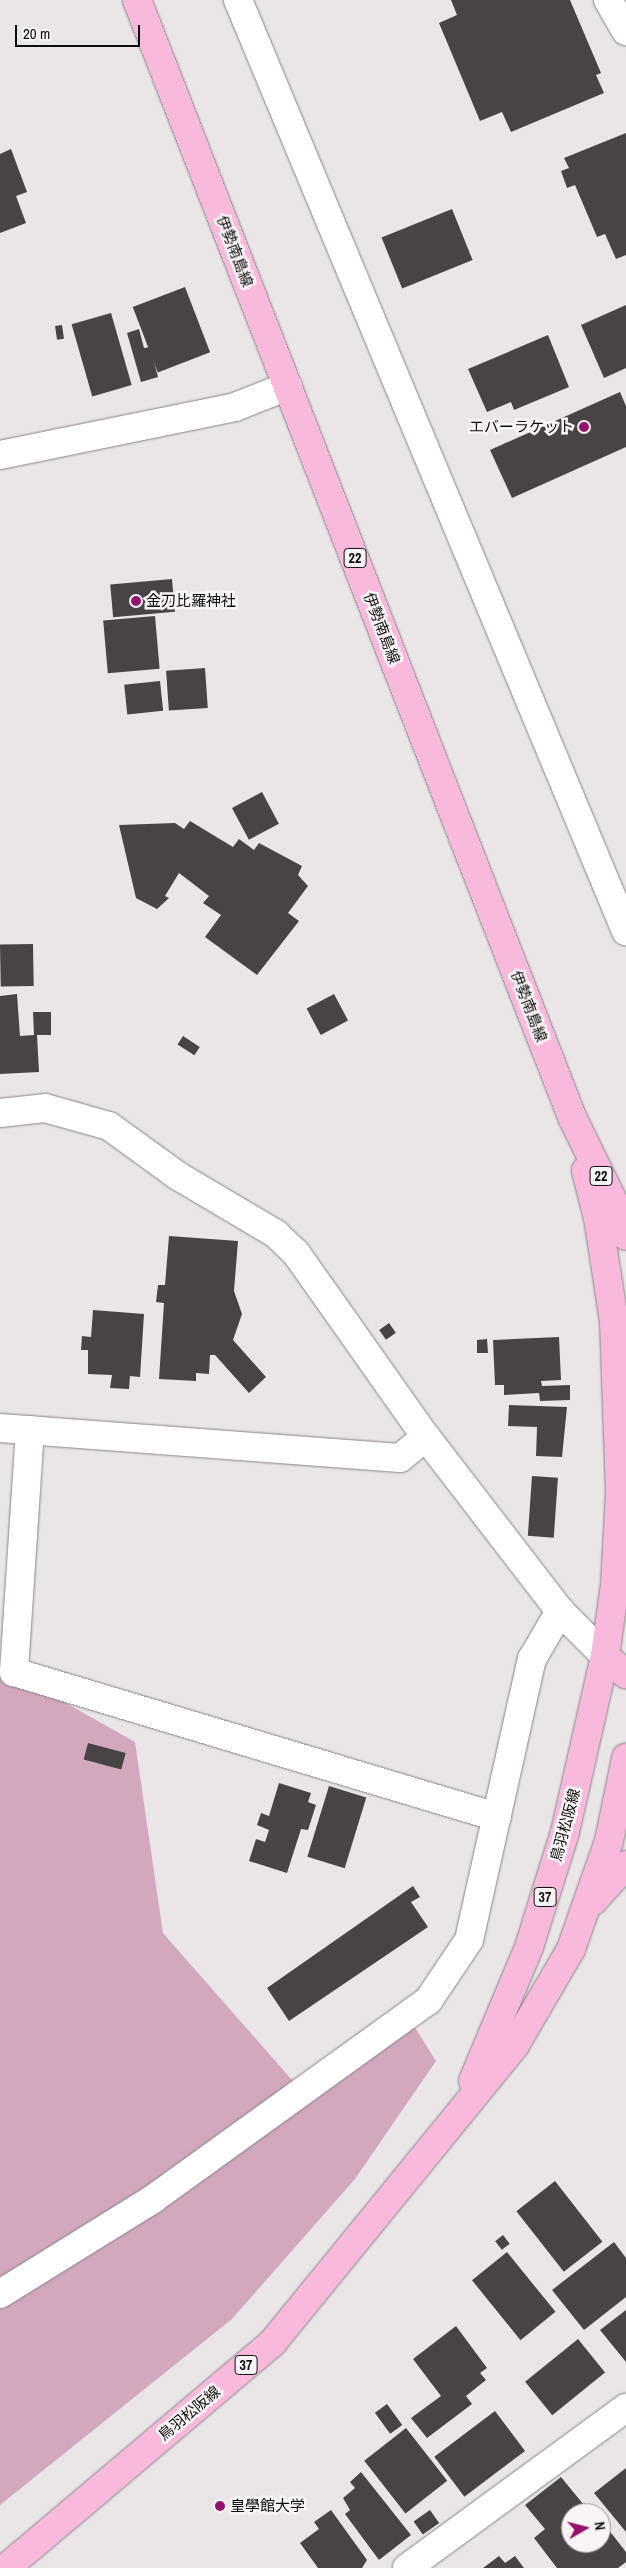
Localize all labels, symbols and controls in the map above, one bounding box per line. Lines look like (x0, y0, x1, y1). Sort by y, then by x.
scale bar (18, 15, 142, 47)
text: 20 m (23, 23, 50, 44)
street label: 伊勢南島線 (213, 213, 257, 289)
place label: エバーラケット (469, 418, 574, 436)
marker: エバーラケット (578, 421, 590, 433)
road number: 22 (342, 546, 368, 570)
street label: 伊勢南島線 (360, 590, 404, 666)
place label: 金刀比羅神社 (146, 592, 236, 610)
marker: 金刀比羅神社 (130, 595, 142, 607)
street label: 伊勢南島線 (507, 968, 551, 1044)
road number: 22 (588, 1164, 614, 1188)
street label: 鳥羽松阪線 (547, 1786, 583, 1864)
road number: 37 (532, 1885, 558, 1908)
road number: 37 (234, 2354, 258, 2376)
street label: 鳥羽松阪線 (154, 2382, 224, 2444)
place label: 皇學館大学 (230, 2497, 305, 2515)
marker: 皇學館大学 (214, 2500, 226, 2512)
north arrow (561, 2503, 611, 2553)
text: N (590, 2521, 609, 2531)

